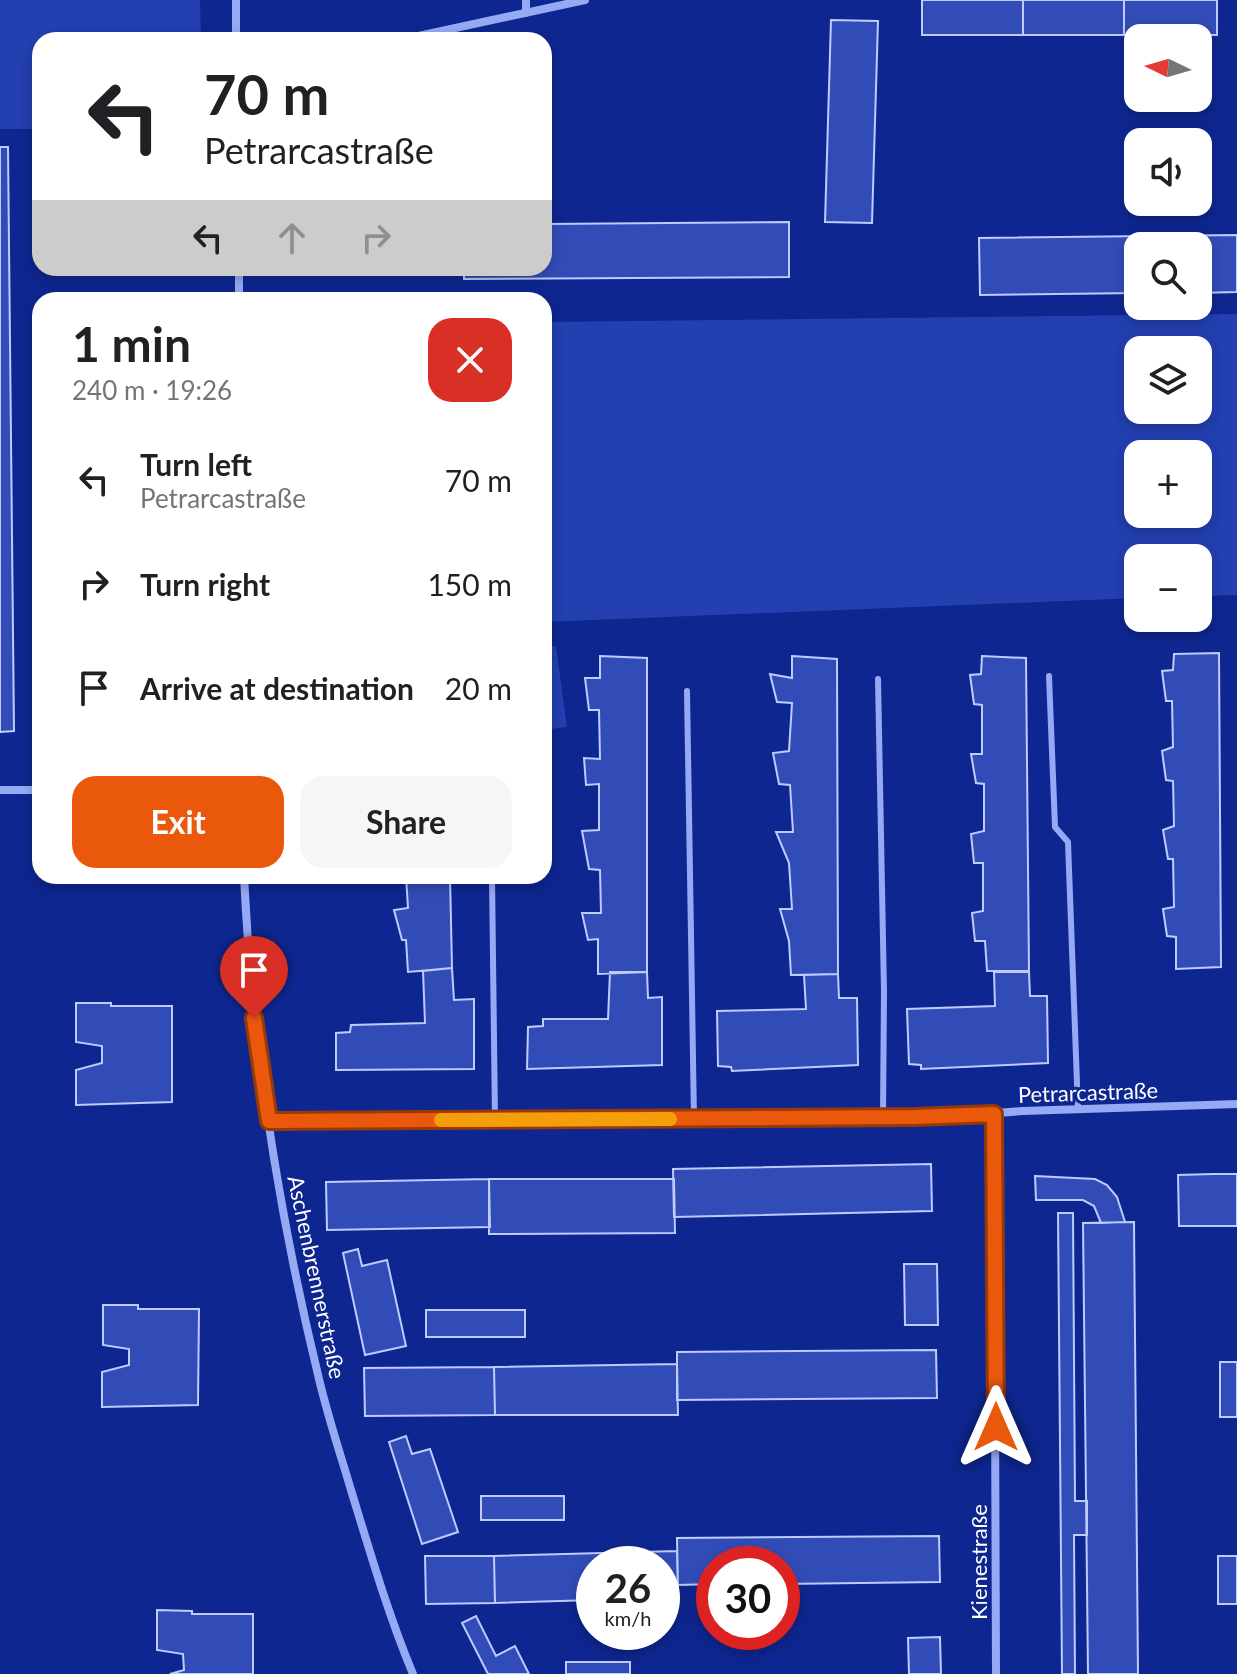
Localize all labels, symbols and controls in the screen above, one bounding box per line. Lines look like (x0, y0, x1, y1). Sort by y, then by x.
north arrow (1124, 24, 1212, 112)
map controls (1124, 24, 1212, 632)
text: 70 m (204, 60, 329, 127)
icon: left (72, 64, 176, 168)
text: Petrarcastraße (204, 128, 434, 172)
button: sound (1124, 128, 1212, 216)
icon: left (186, 216, 230, 260)
icon: ahead (270, 216, 314, 260)
icon: right (354, 216, 398, 260)
button: search (1124, 232, 1212, 320)
text: 1 min (72, 315, 191, 372)
button: close (428, 318, 512, 402)
button: layers (1124, 336, 1212, 424)
text: 240 m · 19:26 (72, 374, 232, 406)
button: + (1124, 440, 1212, 528)
text: Turn left (140, 446, 252, 482)
icon: left (72, 458, 116, 502)
text: 70 m (445, 462, 512, 498)
text: Petrarcastraße (140, 482, 306, 514)
button: − (1124, 544, 1212, 632)
icon: right (72, 562, 116, 606)
text: Turn right (140, 566, 270, 602)
text: 150 m (427, 566, 512, 602)
icon: arrive (72, 666, 116, 710)
text: Arrive at destination (140, 670, 414, 706)
text: 20 m (445, 670, 512, 706)
button: Exit (72, 776, 284, 868)
button: Share (300, 776, 512, 868)
pin (220, 936, 288, 1018)
icon: arrive (232, 948, 276, 992)
street label: Petrarcastraße (1017, 1076, 1159, 1108)
street label: Aschenbrennerstraße (282, 1173, 352, 1381)
position arrow (954, 1385, 1038, 1469)
street label: Kienestraße (965, 1504, 992, 1620)
speed limit sign: 30 (696, 1546, 800, 1650)
text: 26 (605, 1564, 651, 1612)
text: km/h (605, 1606, 651, 1630)

